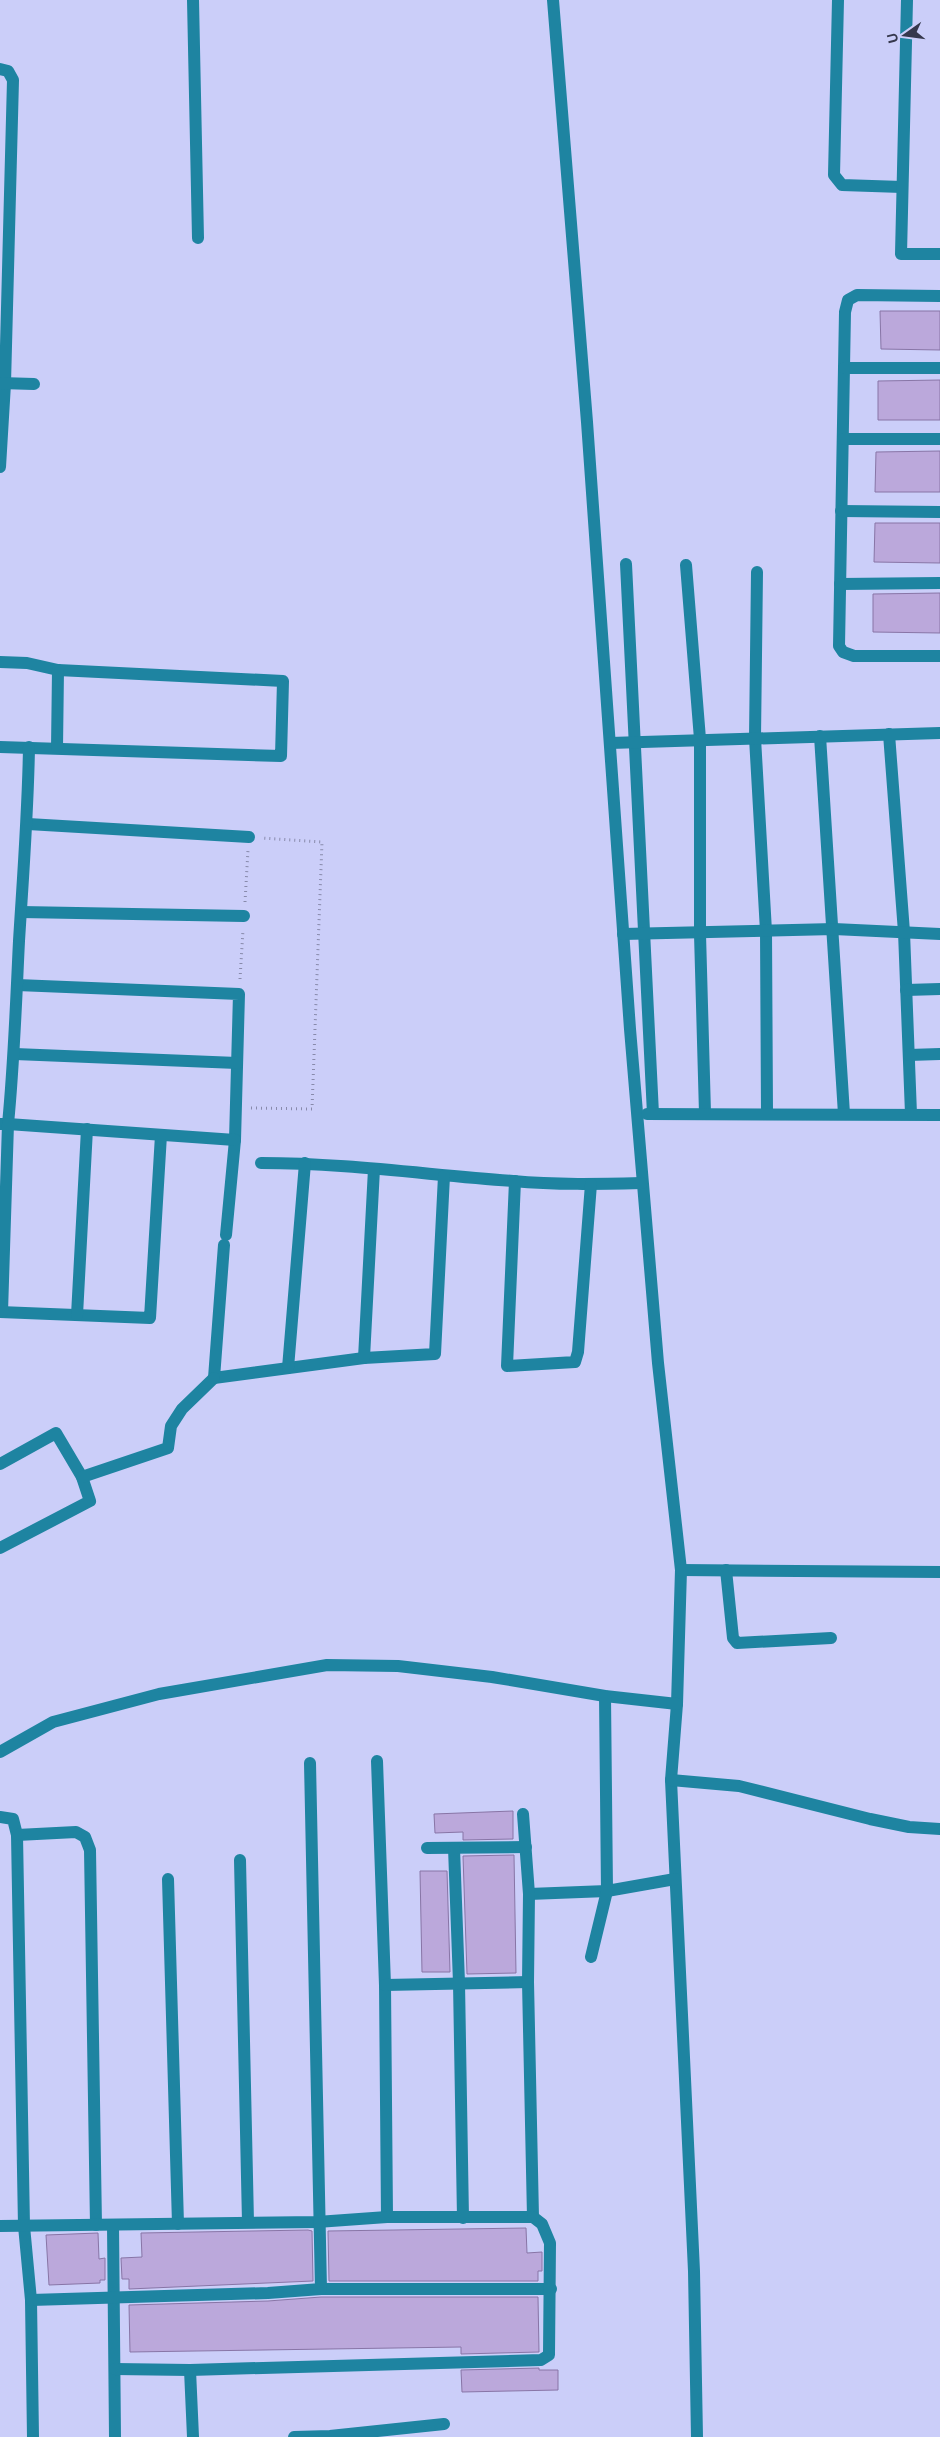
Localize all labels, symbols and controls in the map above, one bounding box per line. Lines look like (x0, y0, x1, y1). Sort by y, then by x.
north arrow (880, 10, 930, 60)
text: U (883, 31, 902, 45)

